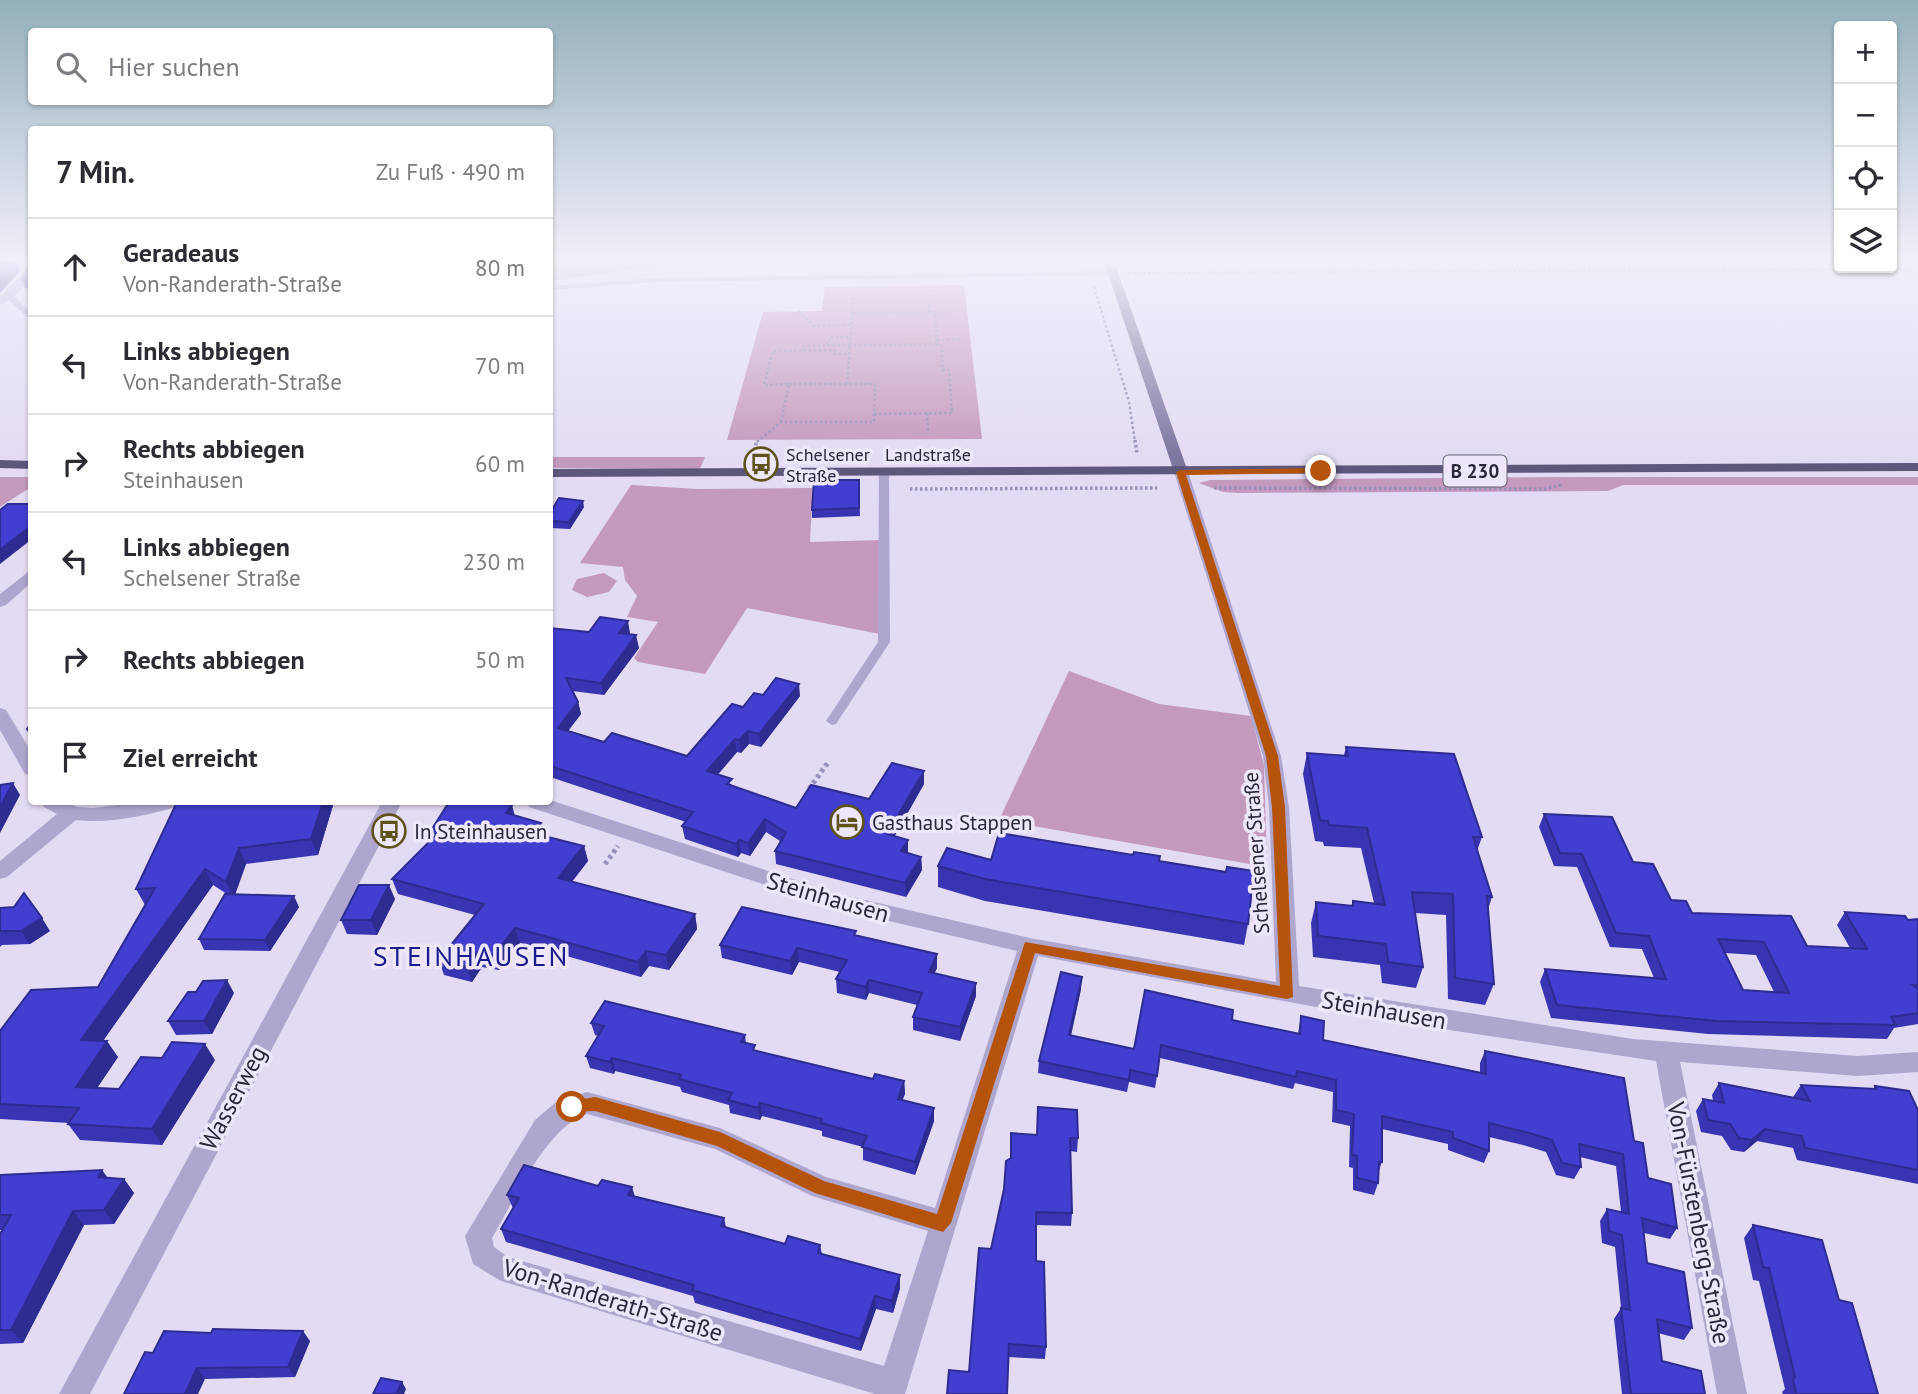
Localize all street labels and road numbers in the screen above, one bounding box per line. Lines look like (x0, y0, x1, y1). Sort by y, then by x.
street label: Landstraße (885, 443, 971, 466)
road number: B 230 (1444, 456, 1506, 486)
street label: Schelsener Straße (1237, 771, 1275, 935)
street label: Steinhausen (763, 865, 893, 929)
street label: Steinhausen (1319, 984, 1449, 1036)
street label: Wasserweg (193, 1041, 273, 1155)
street label: Von-Fürstenberg-Straße (1660, 1098, 1738, 1347)
street label: Von-Randerath-Straße (498, 1252, 727, 1348)

